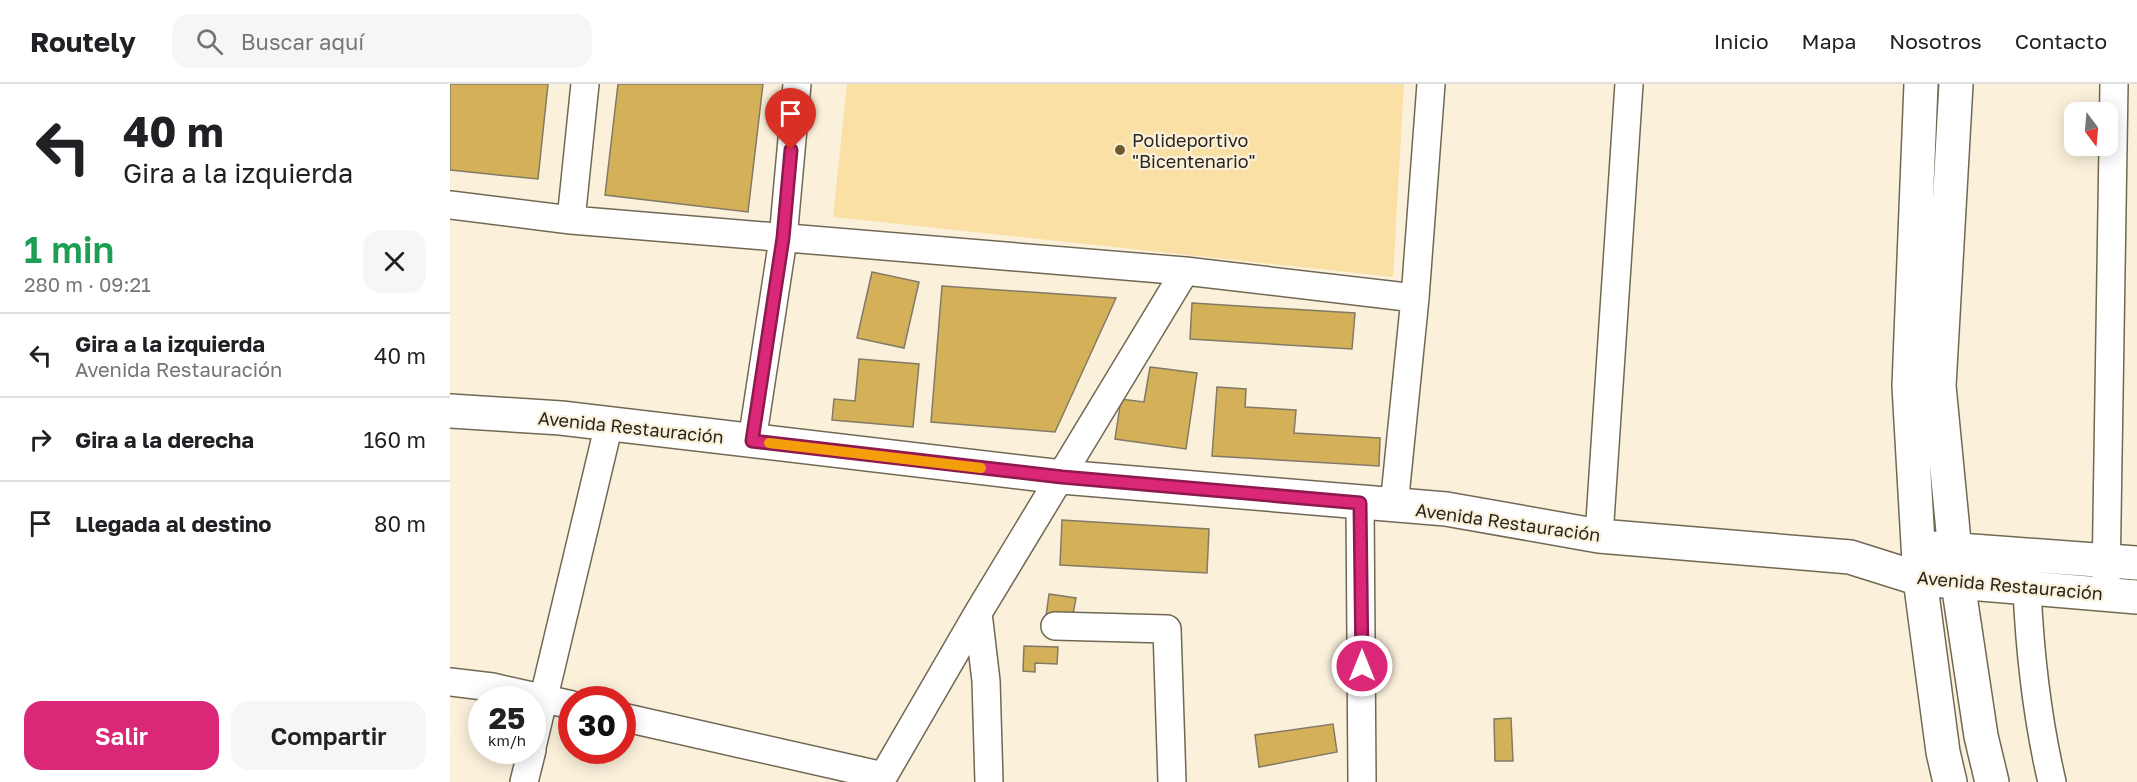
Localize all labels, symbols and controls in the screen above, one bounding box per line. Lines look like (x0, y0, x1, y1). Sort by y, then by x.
search box (172, 14, 592, 68)
text: Routely (30, 25, 136, 58)
icon: search (193, 25, 226, 58)
text: Buscar aquí (241, 28, 364, 55)
text: Inicio (1714, 28, 1769, 54)
text: Mapa (1802, 28, 1856, 54)
text: Nosotros (1889, 28, 1982, 54)
text: Contacto (2015, 28, 2107, 54)
pin (765, 88, 816, 150)
icon: arrive (774, 97, 807, 130)
north arrow (2064, 102, 2118, 156)
map controls (2064, 102, 2118, 156)
text: 40 m (123, 106, 224, 156)
icon: left (24, 108, 102, 186)
place label: Polideportivo "Bicentenario" (1132, 129, 1255, 172)
marker: Polideportivo "Bicentenario" (1113, 143, 1127, 157)
text: Gira a la izquierda (123, 157, 353, 189)
text: 1 min (24, 228, 114, 271)
button: close (363, 230, 426, 293)
text: 280 m · 09:21 (24, 272, 151, 296)
text: Gira a la izquierda (75, 330, 265, 357)
icon: left (24, 339, 57, 372)
text: 40 m (374, 342, 426, 369)
text: Avenida Restauración (75, 357, 282, 381)
street label: Avenida Restauración (537, 406, 725, 448)
icon: right (24, 423, 57, 456)
text: Gira a la derecha (75, 426, 254, 453)
text: 160 m (363, 426, 426, 453)
street label: Avenida Restauración (1414, 498, 1602, 546)
icon: arrive (24, 507, 57, 540)
text: Llegada al destino (75, 510, 272, 537)
text: 80 m (374, 510, 426, 537)
street label: Avenida Restauración (1916, 566, 2104, 604)
position arrow (1330, 634, 1394, 698)
speed limit sign: 30 (558, 686, 636, 764)
text: 25 (489, 700, 525, 736)
button: Salir (24, 701, 219, 770)
button: Compartir (231, 701, 426, 770)
text: km/h (488, 731, 526, 749)

